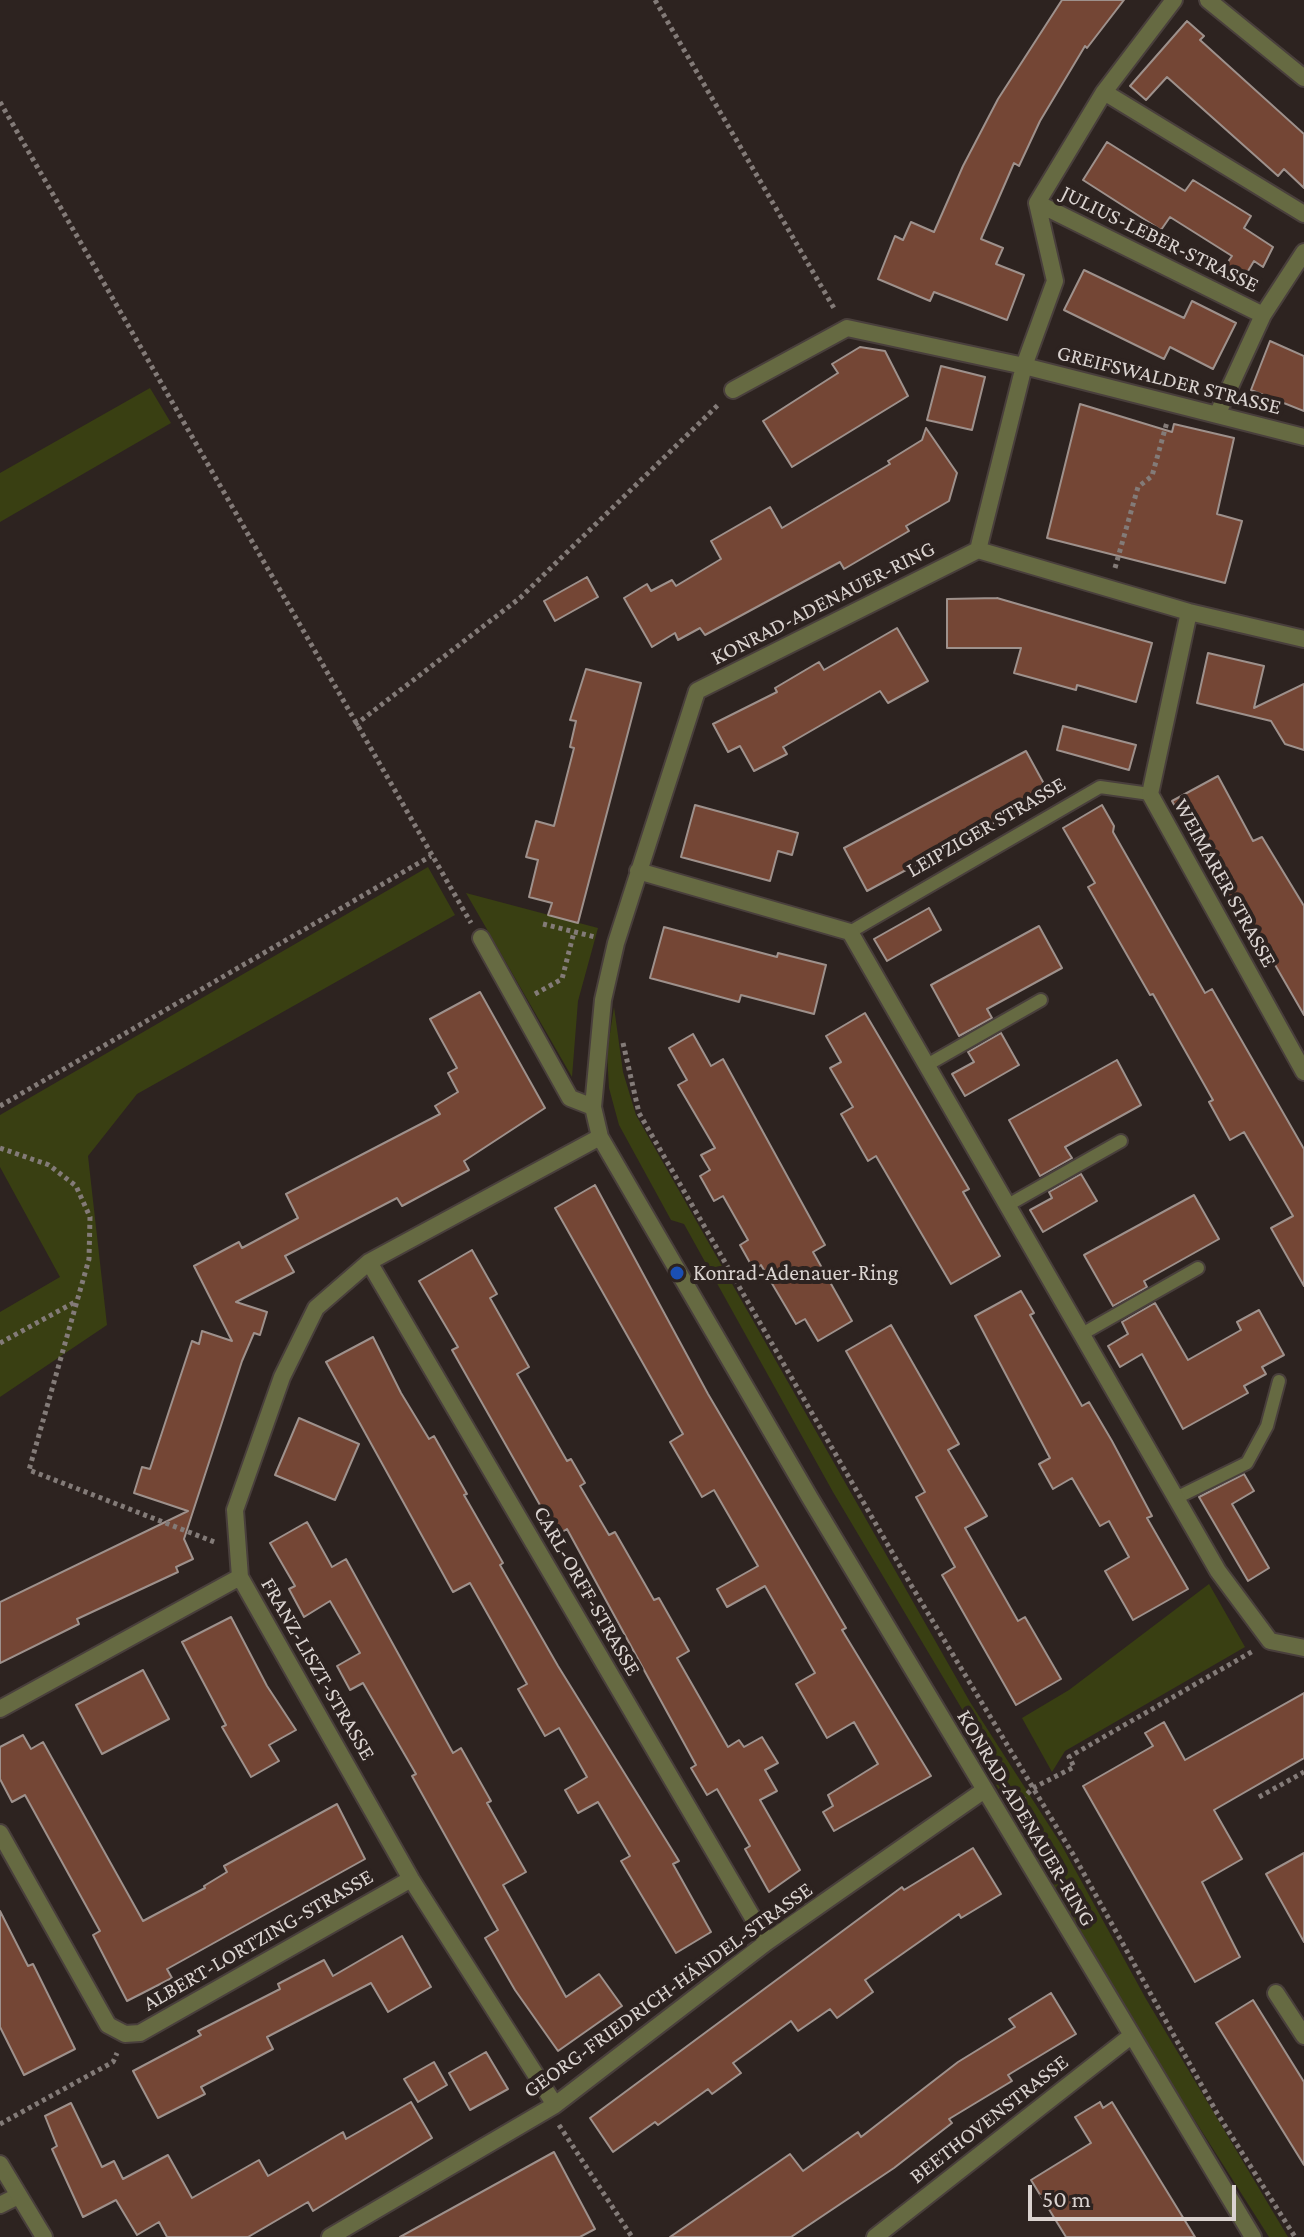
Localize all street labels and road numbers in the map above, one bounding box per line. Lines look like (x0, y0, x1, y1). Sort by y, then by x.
street label: JULIUS-LEBER-STRASSE (1057, 180, 1263, 298)
street label: GREIFSWALDER STRASSE (1054, 339, 1284, 421)
street label: KONRAD-ADENAUER-RING (707, 535, 939, 671)
street label: LEIPZIGER STRASSE (902, 771, 1070, 883)
street label: WEIMARER STRASSE (1168, 794, 1282, 972)
street label: CARL-ORFF-STRASSE (528, 1501, 646, 1681)
street label: FRANZ-LISZT-STRASSE (255, 1573, 381, 1765)
street label: KONRAD-ADENAUER-RING (951, 1705, 1101, 1931)
street label: ALBERT-LORTZING-STRASSE (138, 1863, 378, 2017)
street label: GEORG-FRIEDRICH-HÄNDEL-STRASSE (518, 1876, 818, 2104)
street label: BEETHOVENSTRASSE (904, 2049, 1074, 2189)

